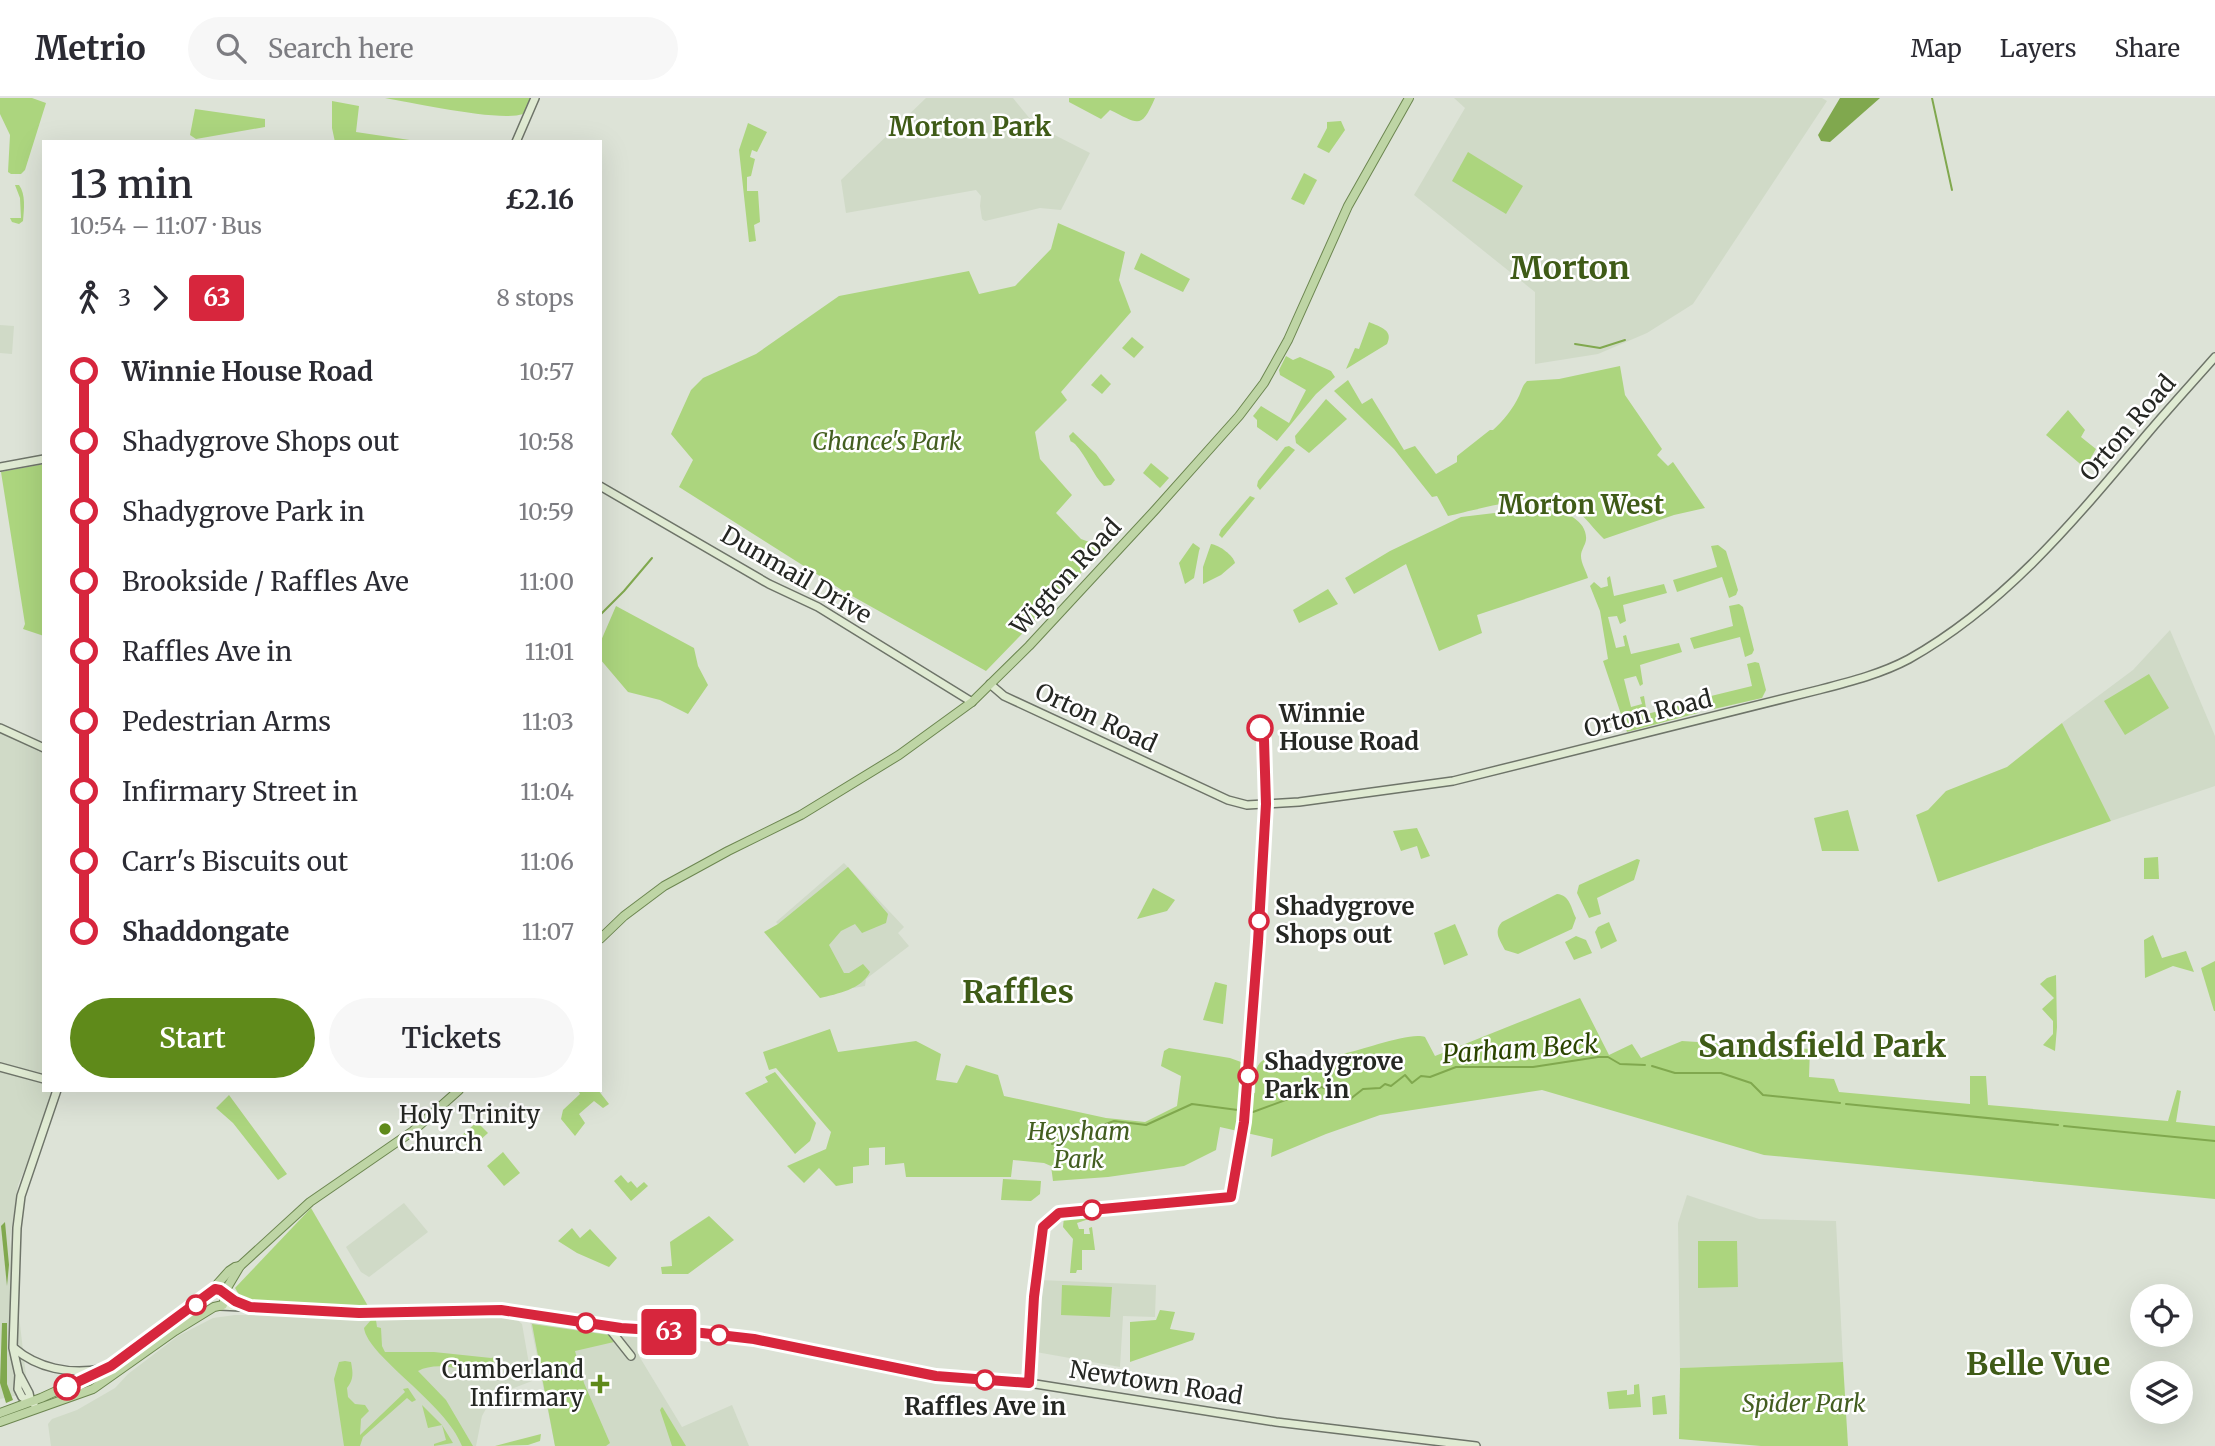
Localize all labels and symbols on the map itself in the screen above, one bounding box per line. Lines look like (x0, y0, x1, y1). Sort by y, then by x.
district label: Morton Park (889, 110, 1052, 143)
district label: Morton (1510, 248, 1630, 288)
street label: Orton Road (2073, 368, 2182, 487)
park label: Chance's Park (812, 426, 962, 457)
district label: Morton West (1498, 488, 1665, 521)
street label: Wigton Road (1003, 512, 1128, 642)
street label: Dunmail Drive (715, 519, 877, 630)
street label: Orton Road (1030, 676, 1162, 759)
street label: Orton Road (1581, 683, 1715, 744)
place label: Winnie House Road (1278, 698, 1419, 757)
marker: Winnie House Road (1247, 715, 1273, 741)
place label: Shadygrove Shops out (1275, 891, 1414, 950)
marker: Shadygrove Shops out (1249, 911, 1269, 931)
district label: Raffles (962, 972, 1074, 1012)
district label: Sandsfield Park (1698, 1026, 1946, 1066)
water label: Parham Beck (1441, 1027, 1599, 1070)
place label: Shadygrove Park in (1264, 1046, 1403, 1105)
marker: Shadygrove Park in (1238, 1066, 1258, 1086)
place label: Holy Trinity Church (399, 1099, 540, 1158)
park label: Heysham Park (1027, 1116, 1130, 1175)
marker: Holy Trinity Church (377, 1121, 393, 1137)
unlabelled marker (1082, 1200, 1102, 1220)
unlabelled marker (186, 1295, 206, 1315)
line badge: 63 (638, 1309, 700, 1355)
unlabelled marker (576, 1313, 596, 1333)
unlabelled marker (709, 1325, 729, 1345)
district label: Belle Vue (1966, 1344, 2110, 1384)
street label: Newtown Road (1067, 1353, 1245, 1412)
place label: Cumberland Infirmary (442, 1354, 584, 1413)
marker: Raffles Ave in (975, 1370, 995, 1390)
unlabelled marker (54, 1374, 80, 1400)
marker: Cumberland Infirmary (590, 1374, 610, 1394)
park label: Spider Park (1742, 1388, 1866, 1419)
place label: Raffles Ave in (904, 1391, 1066, 1422)

